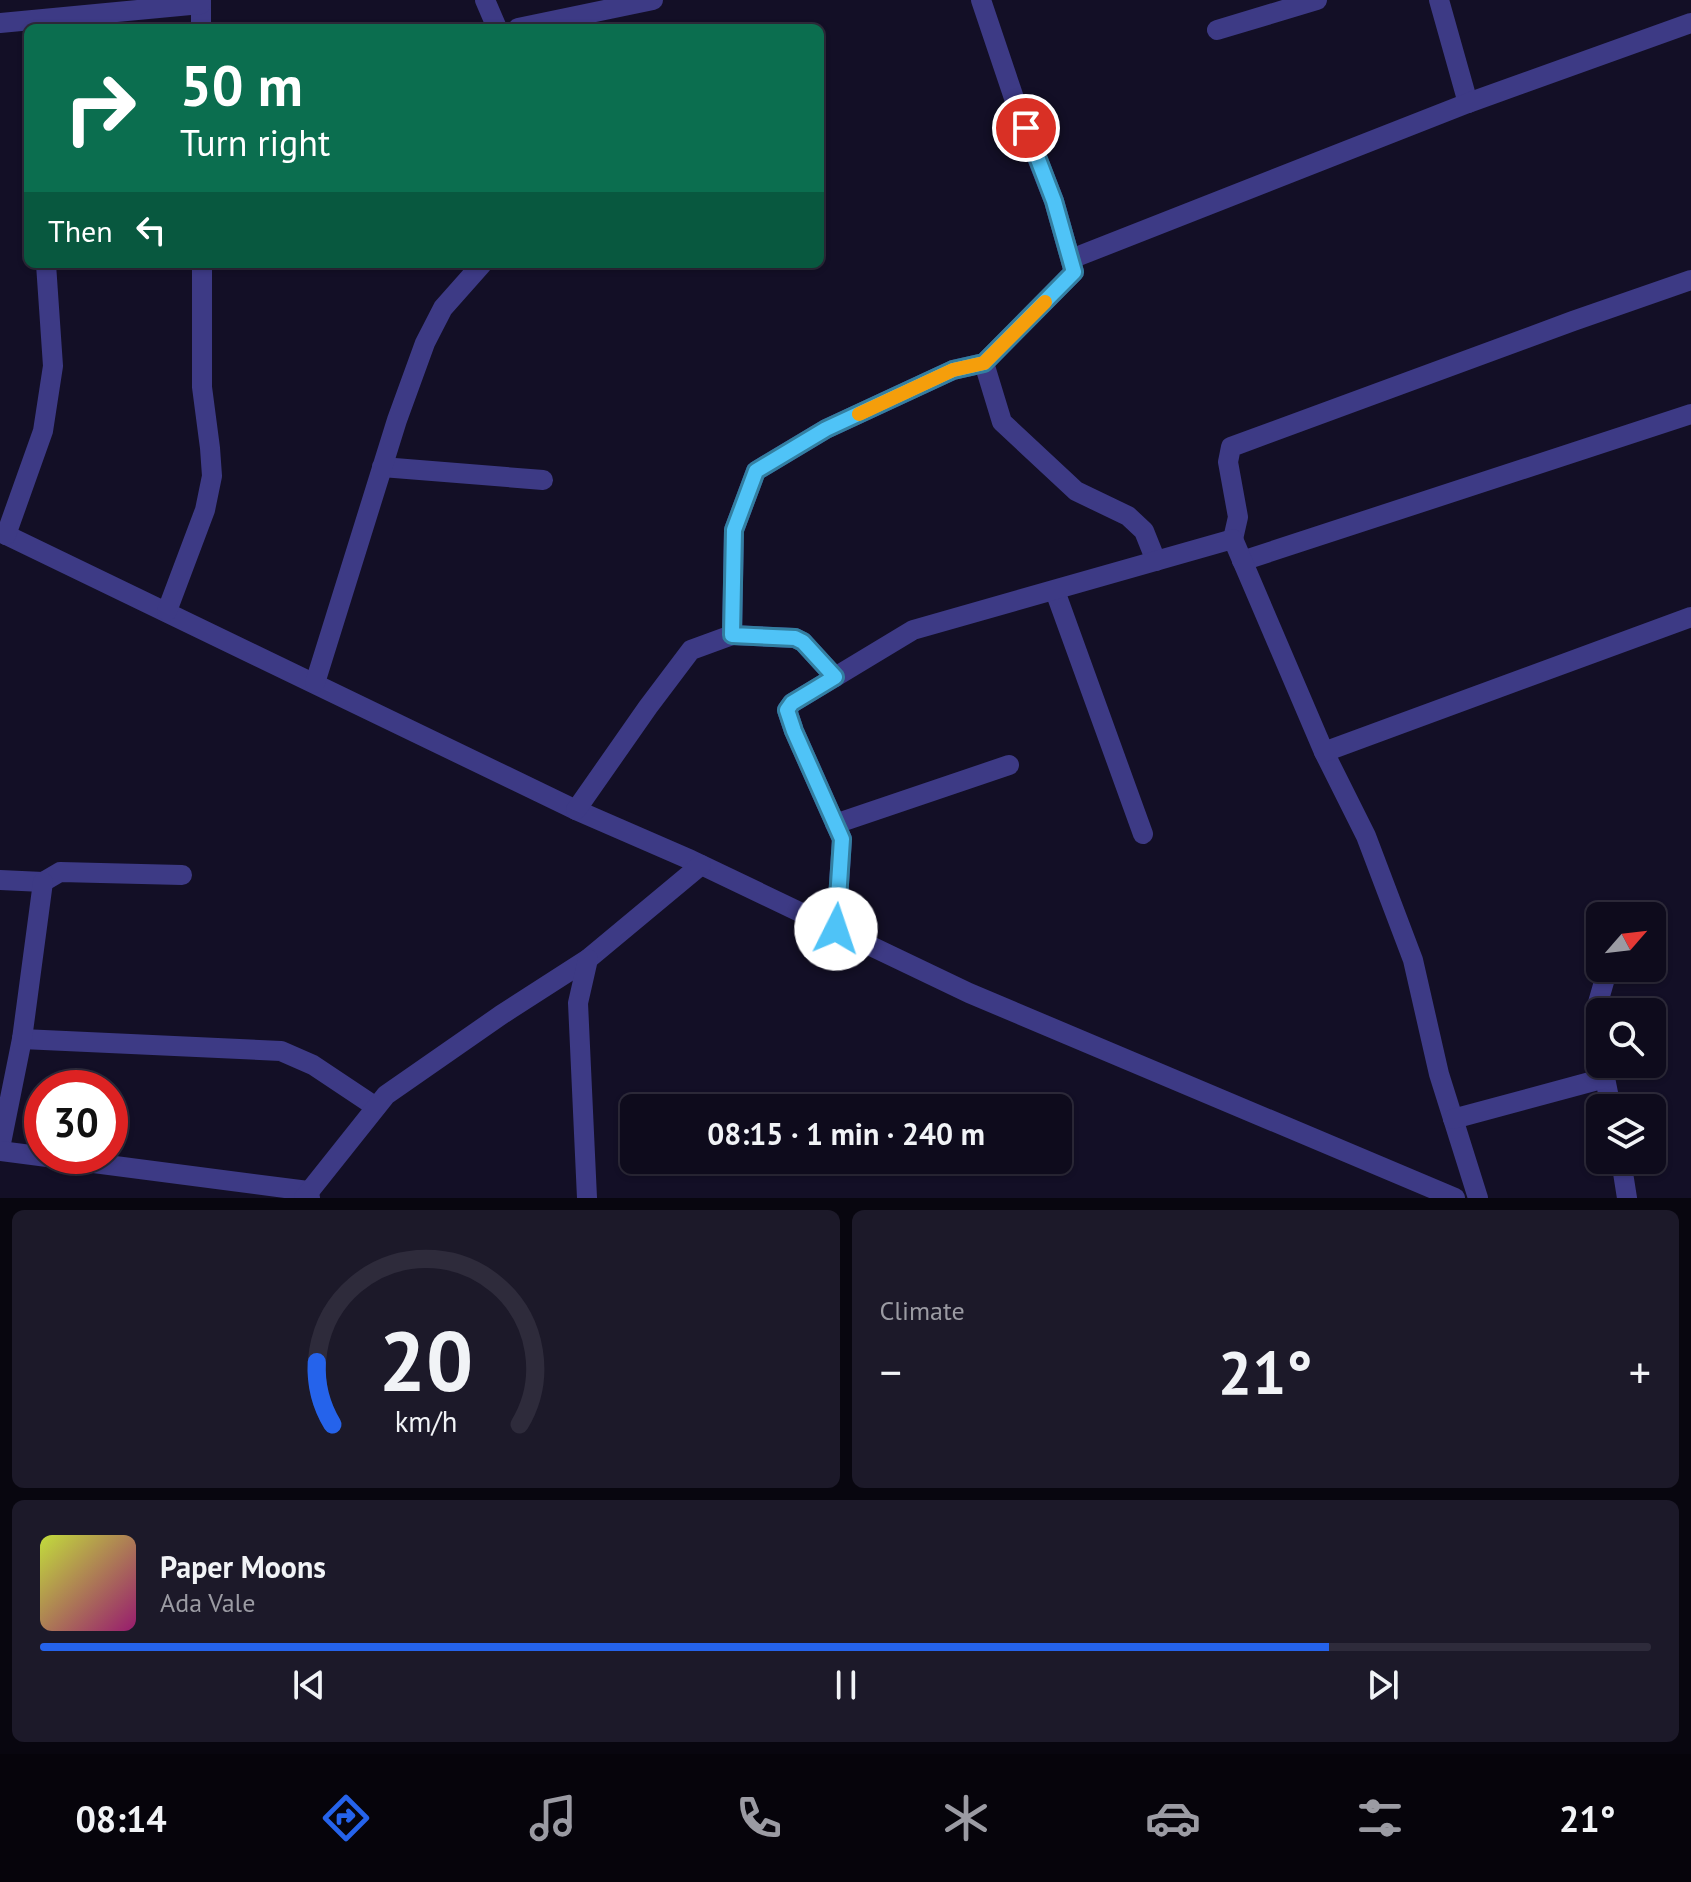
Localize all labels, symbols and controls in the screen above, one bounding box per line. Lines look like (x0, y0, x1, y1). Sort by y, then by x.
text: 50 m (180, 49, 303, 121)
icon: right (48, 56, 152, 160)
pin (992, 94, 1060, 162)
icon: arrive (1004, 106, 1048, 150)
text: Turn right (180, 119, 330, 166)
icon: left (129, 208, 173, 252)
text: Then (48, 211, 113, 250)
position arrow (794, 887, 878, 971)
north arrow (1586, 902, 1666, 982)
map controls (1586, 902, 1666, 1174)
button: search (1586, 998, 1666, 1078)
speed limit sign: 30 (24, 1070, 128, 1174)
button: layers (1586, 1094, 1666, 1174)
text: 08:15 · 1 min · 240 m (707, 1114, 985, 1153)
text: Climate (880, 1294, 965, 1327)
text: 20 (379, 1306, 473, 1414)
text: 21° (1218, 1333, 1312, 1411)
text: − (880, 1343, 902, 1400)
text: + (1629, 1343, 1651, 1400)
text: km/h (394, 1403, 457, 1440)
text: Paper Moons (160, 1547, 326, 1586)
text: Ada Vale (160, 1586, 255, 1619)
icon: previous (287, 1663, 331, 1707)
icon: pause (824, 1663, 868, 1707)
icon: next (1361, 1663, 1405, 1707)
icon: directions (318, 1790, 374, 1846)
icon: music (525, 1790, 581, 1846)
icon: phone (731, 1790, 787, 1846)
icon: climate (938, 1790, 994, 1846)
icon: car (1145, 1790, 1201, 1846)
icon: filters (1352, 1790, 1408, 1846)
text: 08:14 (75, 1795, 167, 1842)
text: 21° (1559, 1795, 1615, 1842)

